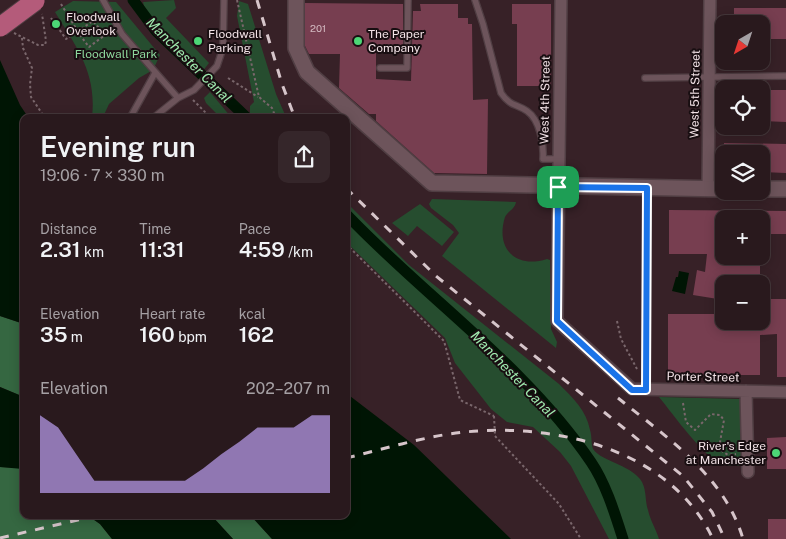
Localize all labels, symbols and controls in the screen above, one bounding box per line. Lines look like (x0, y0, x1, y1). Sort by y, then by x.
place label: Floodwall Overlook (66, 10, 121, 38)
water label: Manchester Canal (143, 14, 235, 106)
north arrow (715, 15, 770, 70)
map controls (715, 15, 770, 330)
marker: Floodwall Overlook (50, 18, 62, 30)
house number: 201 (310, 22, 326, 34)
place label: Floodwall Parking (208, 27, 263, 55)
place label: The Paper Company (368, 27, 425, 55)
marker: Floodwall Parking (192, 35, 204, 47)
marker: The Paper Company (352, 35, 364, 47)
park label: Floodwall Park (75, 47, 158, 61)
street label: West 5th Street (687, 49, 703, 138)
street label: West 4th Street (537, 55, 553, 144)
button: locate (715, 80, 770, 135)
text: Evening run (40, 130, 196, 163)
button: share (278, 131, 330, 183)
button: layers (715, 145, 770, 200)
text: 19:06 · 7 × 330 m (40, 166, 165, 185)
pin (537, 166, 579, 208)
icon: arrive (544, 173, 572, 201)
button: + (715, 210, 770, 265)
text: Distance (40, 221, 97, 237)
text: Time (139, 221, 171, 237)
text: Pace (239, 221, 271, 237)
text: 2.31 (40, 237, 81, 262)
text: 11:31 (139, 237, 185, 262)
text: 4:59 (239, 237, 285, 262)
text: km (81, 244, 104, 260)
text: /km (285, 244, 313, 260)
button: − (715, 275, 770, 330)
text: Elevation (40, 306, 99, 322)
text: Heart rate (139, 306, 206, 322)
text: kcal (239, 306, 266, 322)
text: 35 (40, 322, 67, 347)
text: 160 (139, 322, 175, 347)
text: 162 (239, 322, 274, 347)
water label: Manchester Canal (468, 327, 558, 421)
text: m (67, 329, 83, 345)
text: bpm (175, 329, 207, 345)
street label: Porter Street (666, 369, 740, 385)
text: Elevation (40, 379, 108, 398)
text: 202–207 m (246, 379, 330, 398)
place label: River's Edge at Manchester (686, 439, 766, 467)
marker: River's Edge at Manchester (770, 447, 782, 459)

